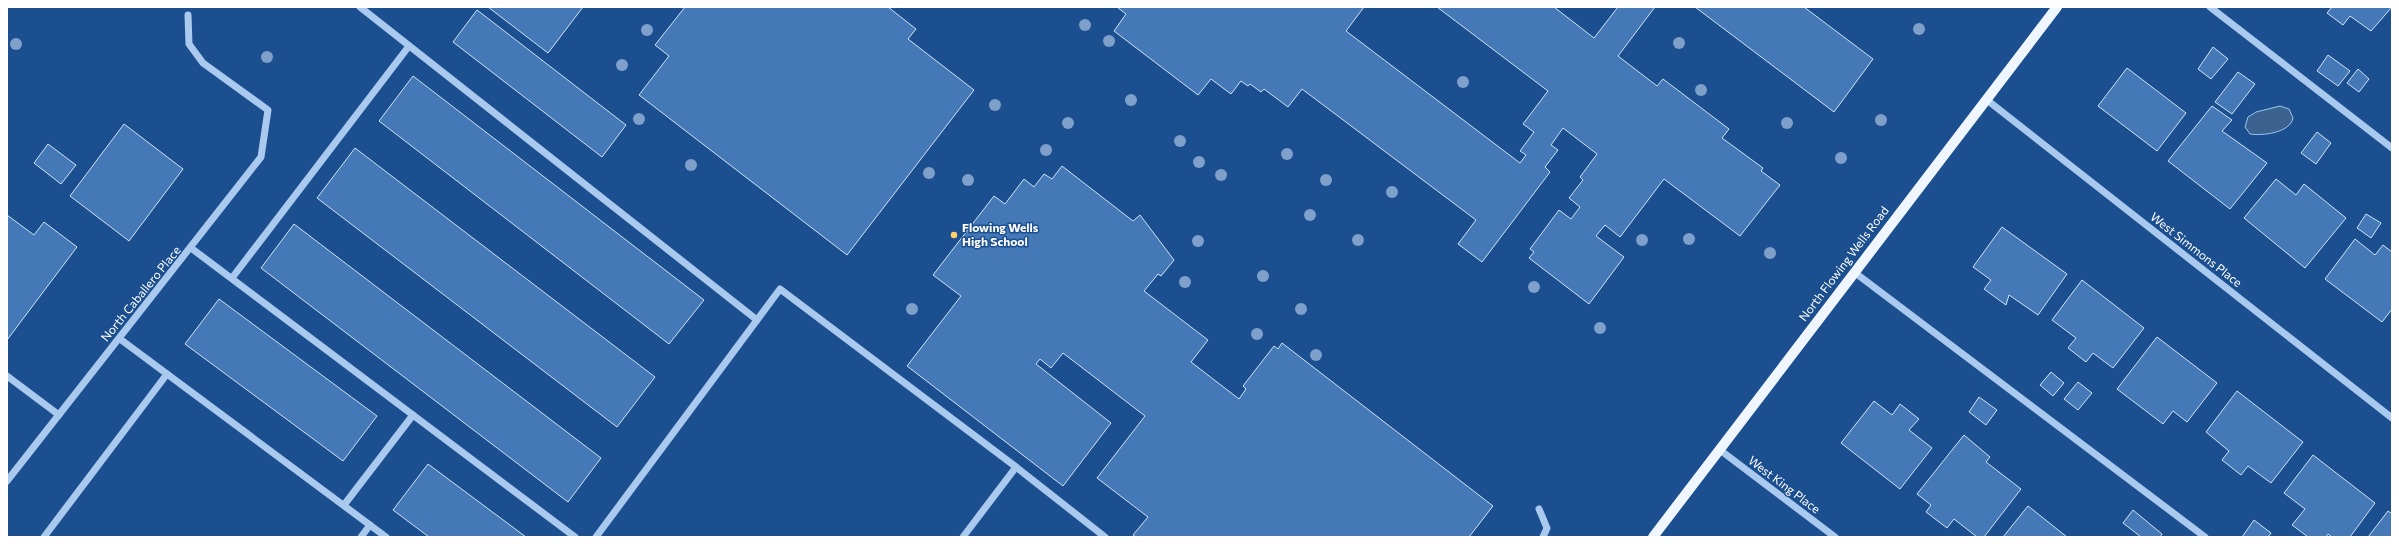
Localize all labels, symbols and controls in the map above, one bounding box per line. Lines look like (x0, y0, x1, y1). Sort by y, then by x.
street label: North Flowing Wells Road (1795, 203, 1891, 324)
street label: West Simmons Place (2148, 209, 2245, 289)
place label: Flowing Wells High School (962, 220, 1039, 248)
marker: Flowing Wells High School (949, 230, 959, 240)
street label: North Caballero Place (97, 243, 183, 344)
street label: West King Place (1746, 453, 1823, 516)

